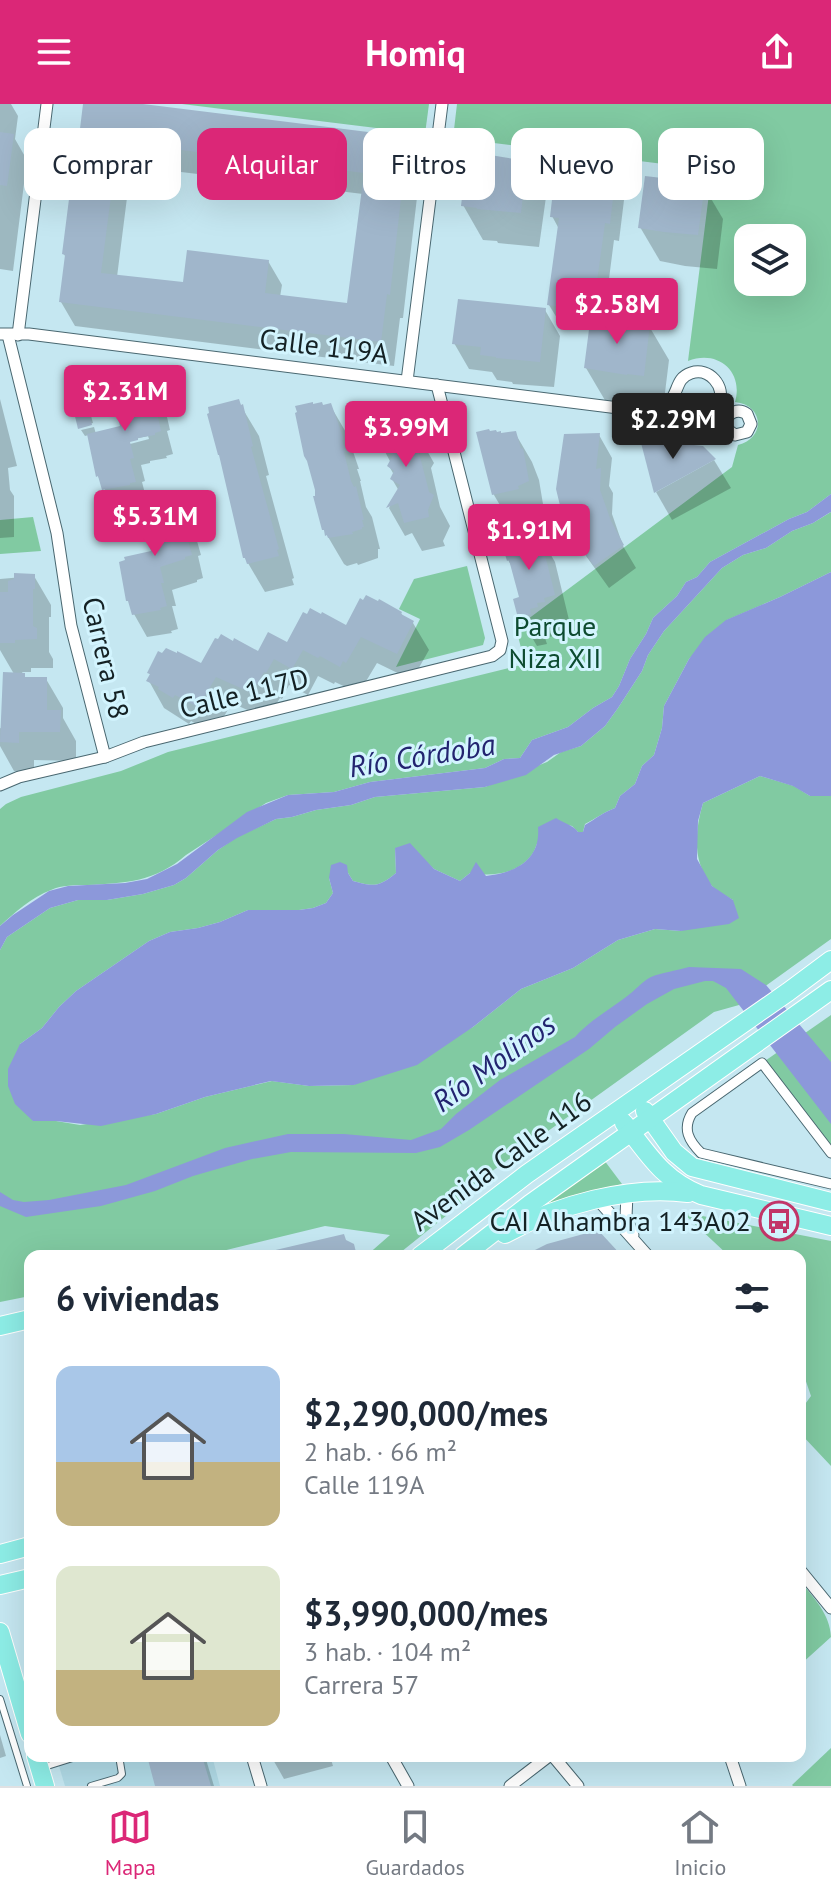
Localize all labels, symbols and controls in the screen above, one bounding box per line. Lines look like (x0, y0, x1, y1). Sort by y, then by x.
text: Homiq (365, 29, 466, 76)
icon: menu (32, 30, 76, 74)
icon: share (755, 30, 799, 74)
chip: Comprar (24, 128, 181, 200)
chip: Alquilar (197, 128, 347, 200)
chip: Filtros (363, 128, 495, 200)
chip: Nuevo (511, 128, 642, 200)
chip: Piso (658, 128, 764, 200)
map controls (734, 224, 806, 296)
button: layers (734, 224, 806, 296)
pin: $2.58M (552, 278, 682, 346)
text: $2.58M (574, 287, 660, 320)
street label: Calle 119A (257, 319, 391, 372)
pin: $2.31M (60, 365, 190, 433)
text: $2.31M (82, 374, 168, 407)
pin: $2.29M (608, 393, 738, 461)
pin: $3.99M (341, 401, 471, 469)
text: $2.29M (630, 402, 716, 435)
text: $3.99M (363, 410, 449, 443)
pin: $5.31M (90, 490, 220, 558)
text: $5.31M (112, 499, 198, 532)
pin: $1.91M (464, 504, 594, 572)
text: $1.91M (486, 513, 572, 546)
street label: Carrera 58 (75, 593, 138, 722)
park label: Parque Niza XII (509, 607, 602, 676)
street label: Calle 117D (176, 659, 312, 726)
water label: Río Córdoba (346, 724, 498, 785)
water label: Río Molinos (424, 1004, 563, 1120)
street label: Avenida Calle 116 (403, 1082, 599, 1239)
bus stop icon: CAI Alhambra 143A02 (758, 1200, 800, 1242)
place label: CAI Alhambra 143A02 (490, 1202, 751, 1239)
text: 6 viviendas (56, 1276, 219, 1320)
icon: filters (730, 1276, 774, 1320)
text: $2,290,000/mes (304, 1391, 548, 1435)
icon: home (120, 1398, 216, 1494)
text: 2 hab. · 66 m² (304, 1435, 457, 1468)
text: Calle 119A (304, 1468, 424, 1501)
text: $3,990,000/mes (304, 1591, 548, 1635)
icon: home (120, 1598, 216, 1694)
text: 3 hab. · 104 m² (304, 1635, 471, 1668)
text: Carrera 57 (304, 1668, 419, 1701)
tab: Mapa (105, 1805, 156, 1881)
tab: Guardados (365, 1805, 465, 1881)
tab: Inicio (674, 1805, 726, 1881)

